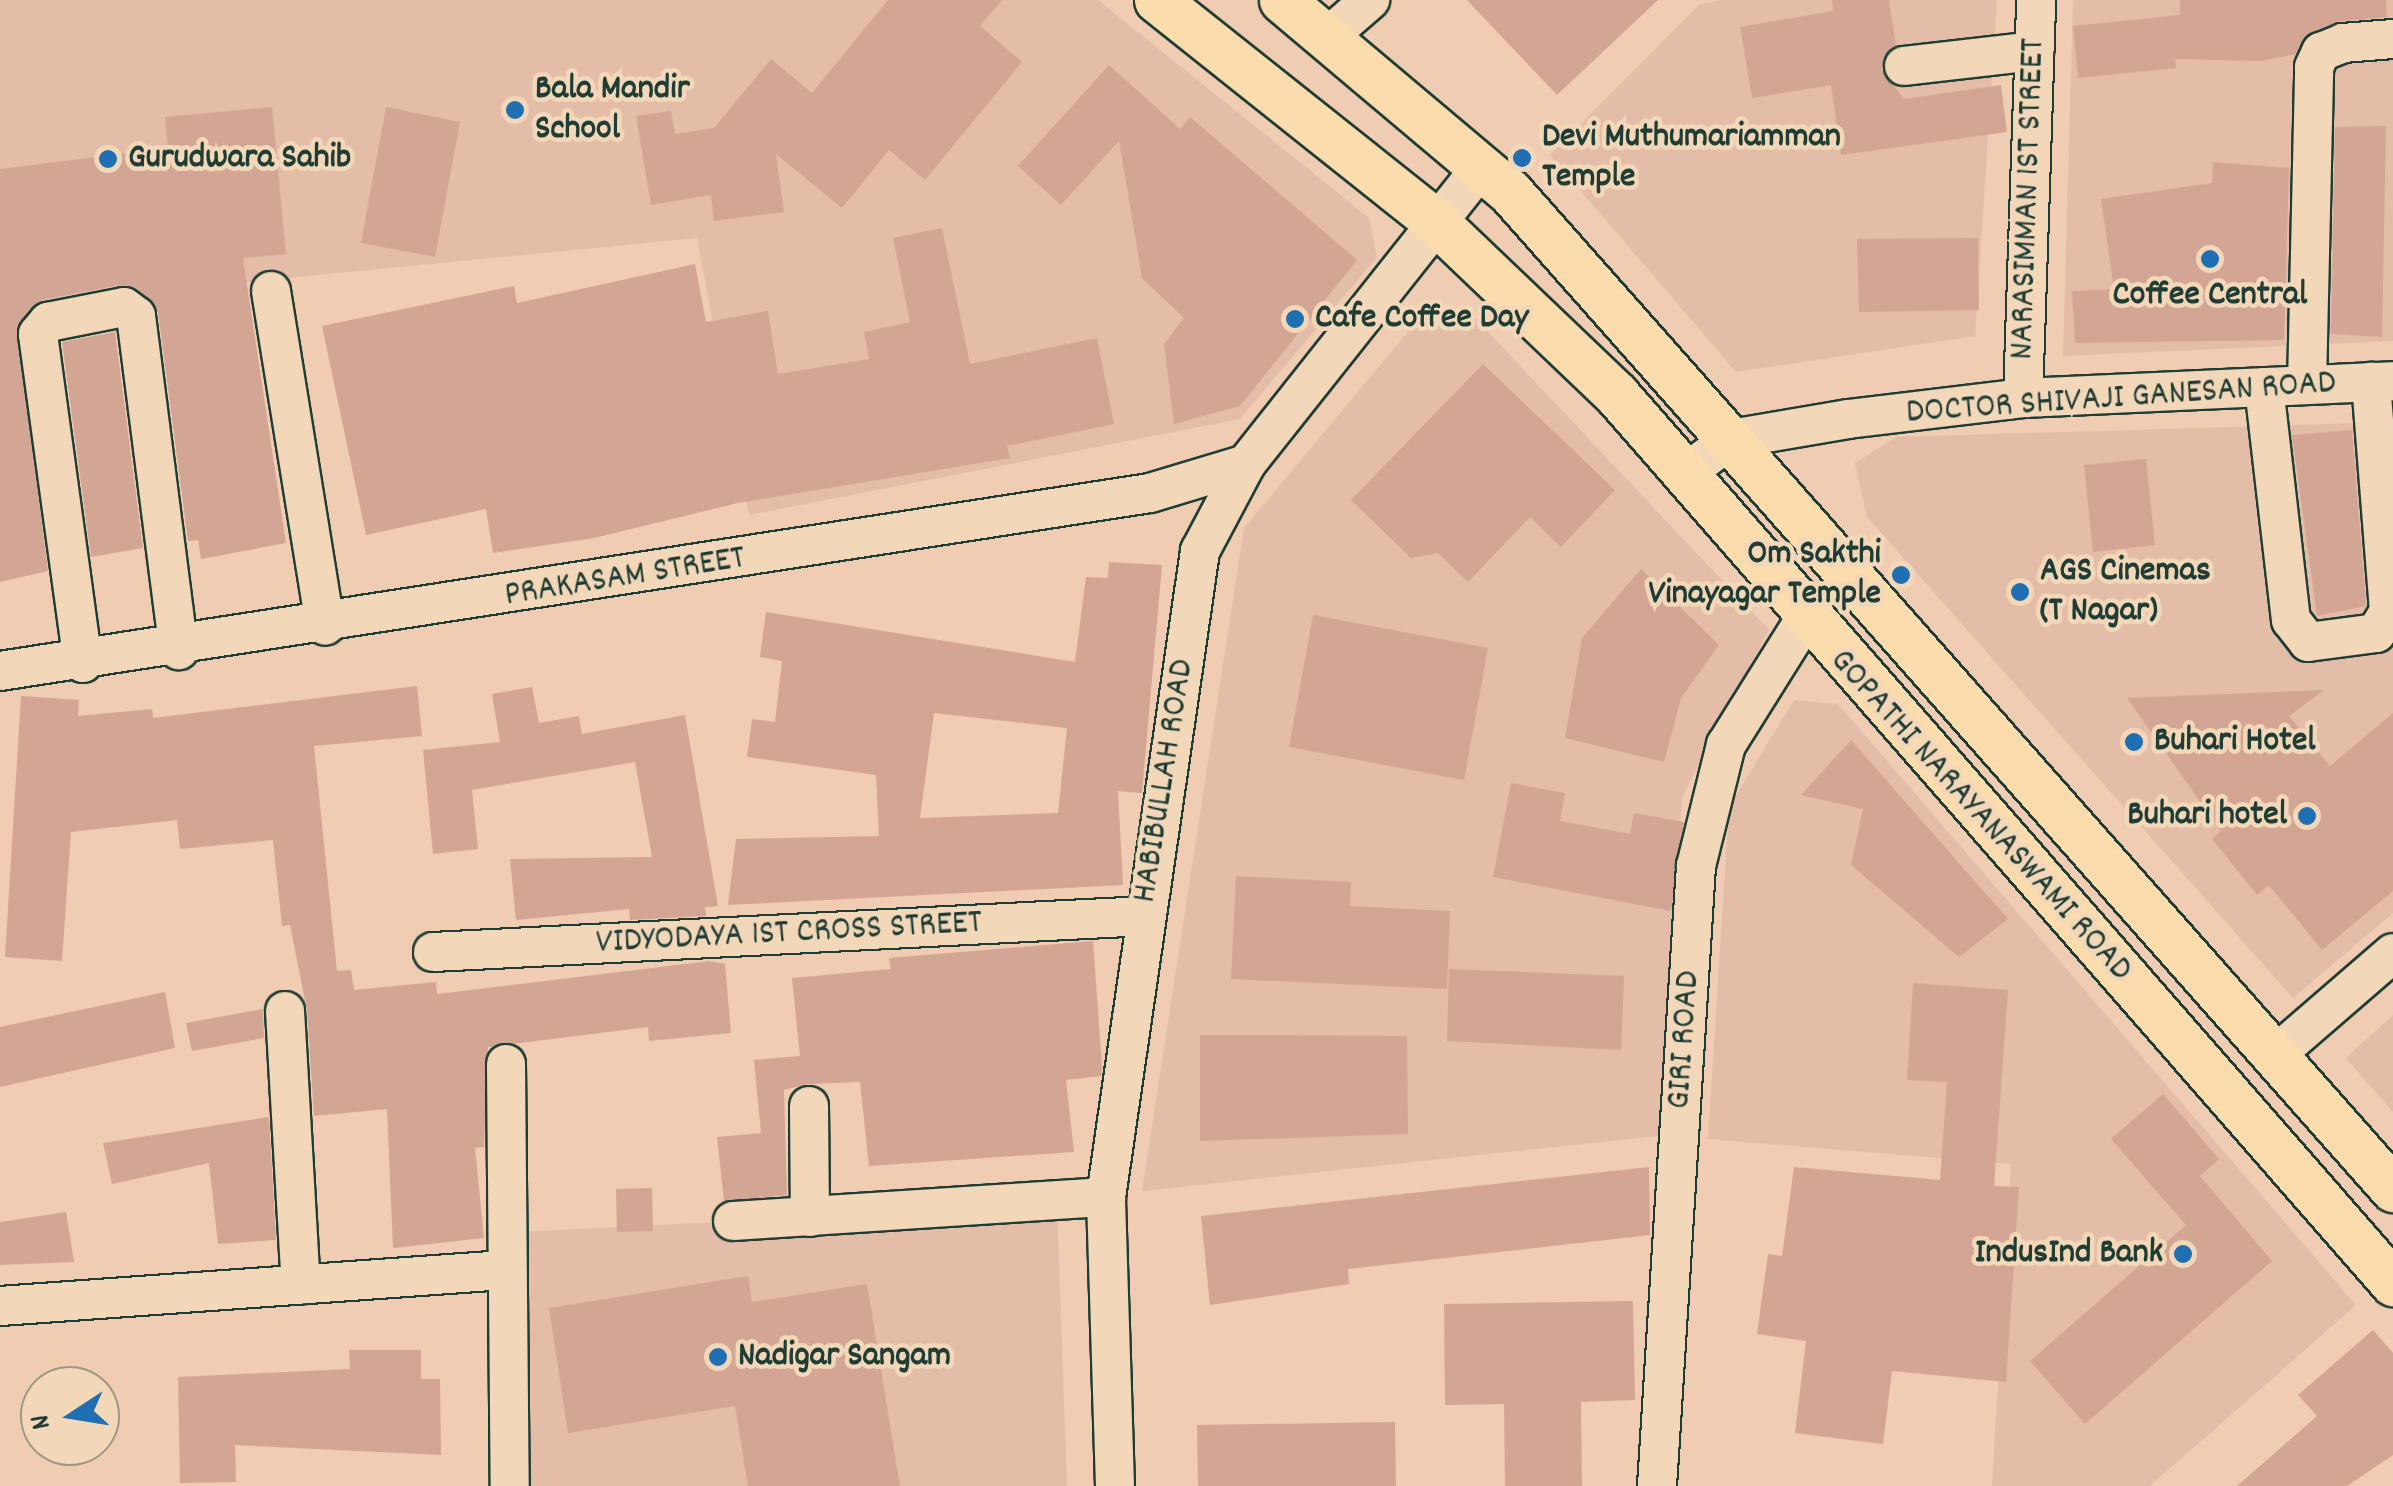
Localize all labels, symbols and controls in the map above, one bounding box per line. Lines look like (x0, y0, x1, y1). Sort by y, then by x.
street label: NARASIMMAN 1ST STREET (2002, 38, 2056, 360)
place label: Bala Mandir School (535, 69, 690, 151)
marker: Bala Mandir School (504, 99, 526, 121)
place label: Devi Muthumariamman Temple (1542, 117, 1841, 199)
place label: Gurudwara Sahib (128, 138, 351, 180)
marker: Devi Muthumariamman Temple (1511, 147, 1533, 169)
marker: Gurudwara Sahib (97, 148, 119, 170)
marker: Coffee Central (2199, 248, 2221, 270)
place label: Coffee Central (2113, 275, 2307, 317)
place label: Cafe Coffee Day (1315, 298, 1528, 340)
marker: Cafe Coffee Day (1284, 308, 1306, 330)
street label: DOCTOR SHIVAJI GANESAN ROAD (1905, 363, 2337, 435)
place label: Om Sakthi Vinayagar Temple (1649, 534, 1881, 616)
street label: PRAKASAM STREET (502, 538, 748, 618)
place label: AGS Cinemas (T Nagar) (2040, 551, 2211, 633)
marker: Om Sakthi Vinayagar Temple (1890, 564, 1912, 586)
marker: AGS Cinemas (T Nagar) (2009, 581, 2031, 603)
street label: GOPATHI NARAYANASWAMI ROAD (1820, 641, 2140, 991)
street label: HABIBULLAH ROAD (1125, 656, 1205, 906)
place label: Buhari Hotel (2154, 721, 2316, 763)
marker: Buhari Hotel (2123, 731, 2145, 753)
place label: Buhari hotel (2127, 795, 2287, 837)
marker: Buhari hotel (2296, 805, 2318, 827)
street label: VIDYODAYA 1ST CROSS STREET (595, 903, 983, 965)
street label: GIRI ROAD (1659, 969, 1711, 1111)
place label: IndusInd Bank (1975, 1233, 2163, 1275)
marker: IndusInd Bank (2172, 1243, 2194, 1265)
place label: Nadigar Sangam (738, 1336, 951, 1378)
marker: Nadigar Sangam (707, 1346, 729, 1368)
north arrow (20, 1366, 120, 1466)
text: N (22, 1411, 64, 1433)

